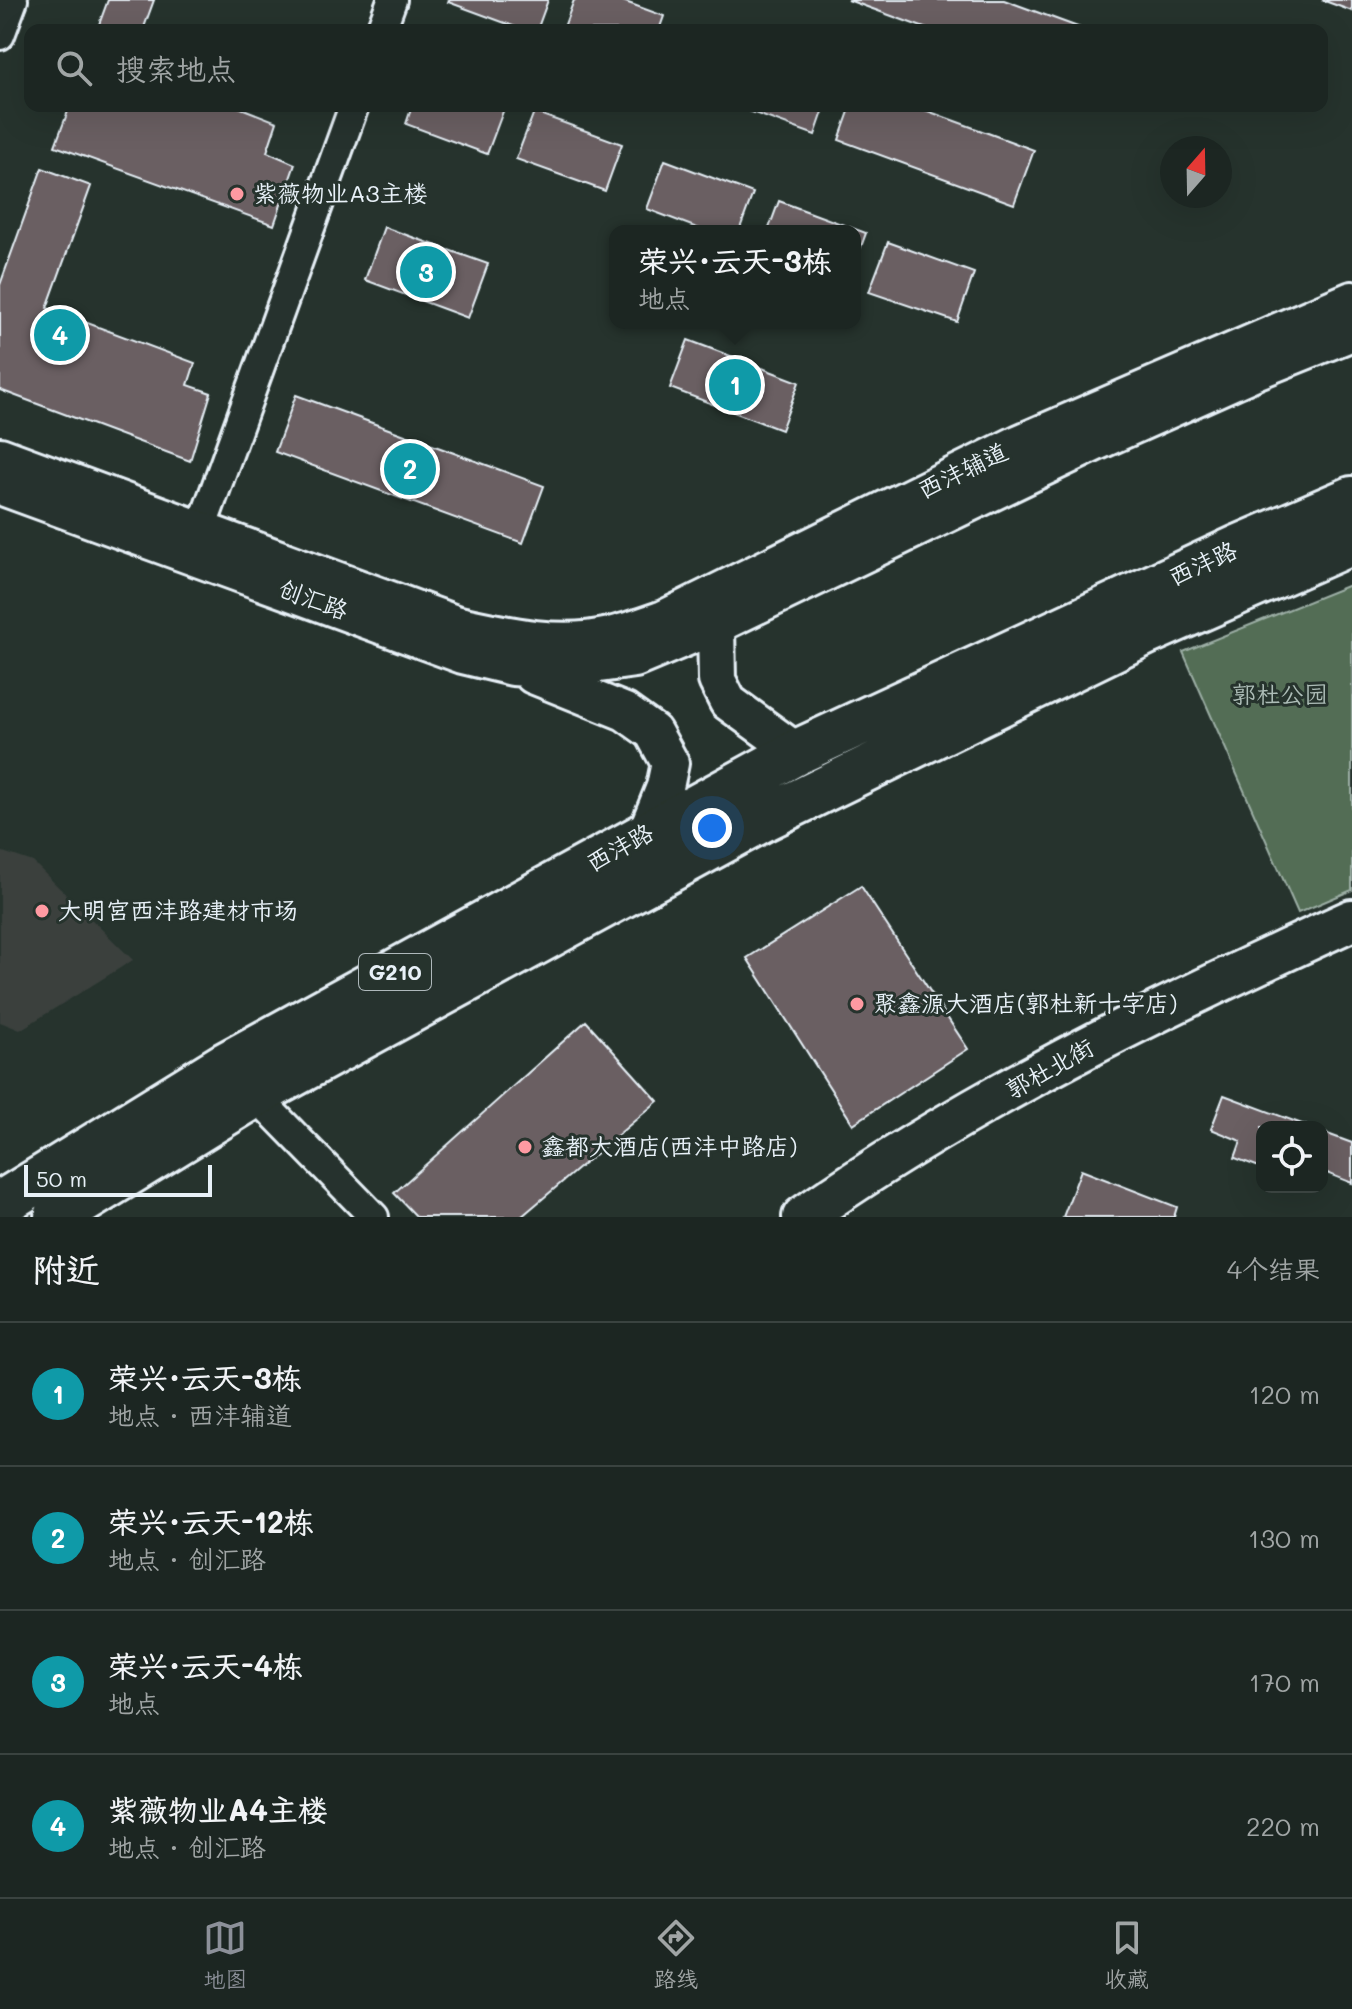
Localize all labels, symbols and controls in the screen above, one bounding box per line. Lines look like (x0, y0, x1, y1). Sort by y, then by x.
search box (24, 24, 1328, 112)
icon: search (52, 46, 96, 90)
text: 搜索地点 (116, 48, 236, 88)
north arrow (1160, 136, 1232, 208)
place label: 紫薇物业A3主楼 (253, 177, 428, 208)
marker: 紫薇物业A3主楼 (228, 185, 246, 203)
popup (609, 225, 861, 329)
text: 荣兴·云天-3栋 (638, 240, 832, 280)
pin: 3 (400, 242, 452, 302)
text: 地点 (638, 281, 690, 315)
pin: 4 (34, 305, 86, 365)
pin: 1 (709, 355, 761, 415)
street label: 西沣辅道 (912, 435, 1012, 505)
pin: 2 (384, 439, 436, 499)
street label: 西沣路 (1163, 533, 1242, 592)
street label: 创汇路 (274, 572, 353, 625)
park label: 郭杜公园 (1232, 678, 1328, 709)
your location (692, 808, 732, 848)
street label: 西沣路 (580, 816, 658, 878)
place label: 大明宫西沣路建材市场 (58, 894, 298, 925)
marker: 大明宫西沣路建材市场 (33, 902, 51, 920)
road number: G210 (359, 954, 431, 990)
place label: 聚鑫源大酒店(郭杜新十字店) (873, 987, 1177, 1018)
marker: 聚鑫源大酒店(郭杜新十字店) (848, 995, 866, 1013)
street label: 郭杜北街 (1000, 1031, 1099, 1105)
map controls (1256, 1121, 1328, 1193)
button: locate (1256, 1121, 1328, 1193)
place label: 鑫都大酒店(西沣中路店) (541, 1130, 797, 1161)
marker: 鑫都大酒店(西沣中路店) (516, 1138, 534, 1156)
scale bar (24, 1161, 212, 1197)
text: 50 m (36, 1164, 87, 1193)
text: 附近 (32, 1246, 100, 1291)
text: 4个结果 (1227, 1252, 1320, 1286)
text: 荣兴·云天-3栋 (108, 1357, 302, 1397)
text: 1 (52, 1377, 64, 1411)
text: 120 m (1249, 1377, 1320, 1411)
text: 地点 · 西沣辅道 (108, 1398, 292, 1432)
text: 荣兴·云天-12栋 (108, 1501, 314, 1541)
text: 2 (51, 1521, 65, 1555)
text: 130 m (1248, 1521, 1320, 1555)
text: 地点 · 创汇路 (108, 1542, 266, 1576)
text: 荣兴·云天-4栋 (108, 1645, 303, 1685)
text: 3 (50, 1665, 66, 1699)
text: 170 m (1249, 1665, 1320, 1699)
text: 地点 (108, 1686, 160, 1720)
text: 紫薇物业A4主楼 (108, 1789, 328, 1829)
text: 4 (50, 1809, 66, 1843)
text: 220 m (1246, 1809, 1320, 1843)
text: 地点 · 创汇路 (108, 1830, 266, 1864)
tab: 地图 (203, 1916, 247, 1993)
tab: 路线 (654, 1916, 698, 1993)
tab: 收藏 (1105, 1916, 1149, 1993)

